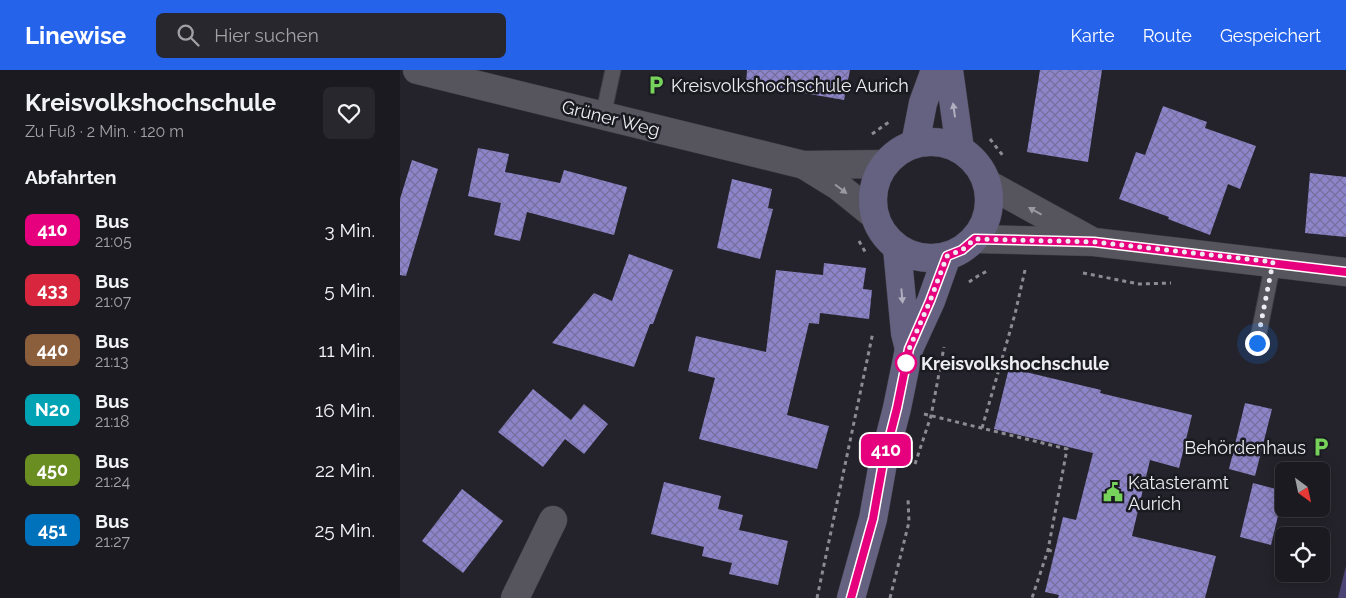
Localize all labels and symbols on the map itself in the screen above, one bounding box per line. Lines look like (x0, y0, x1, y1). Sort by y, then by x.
parking icon: Kreisvolkshochschule Aurich (645, 74, 667, 96)
place label: Kreisvolkshochschule Aurich (671, 75, 909, 96)
street label: Grüner Weg (560, 96, 662, 140)
one-way arrow (949, 101, 957, 117)
one-way arrow (834, 184, 848, 194)
one-way arrow (1028, 206, 1042, 215)
one-way arrow (898, 289, 906, 305)
your location (1245, 331, 1270, 356)
marker: Kreisvolkshochschule (895, 352, 917, 374)
place label: Kreisvolkshochschule (921, 353, 1110, 374)
line badge: 410 (857, 434, 915, 466)
parking icon: Behördenhaus (1310, 436, 1332, 458)
place label: Behördenhaus (1184, 437, 1306, 458)
north arrow (1275, 462, 1330, 518)
place label: Katasteramt Aurich (1128, 472, 1229, 514)
public building icon: Katasteramt Aurich (1102, 481, 1124, 503)

